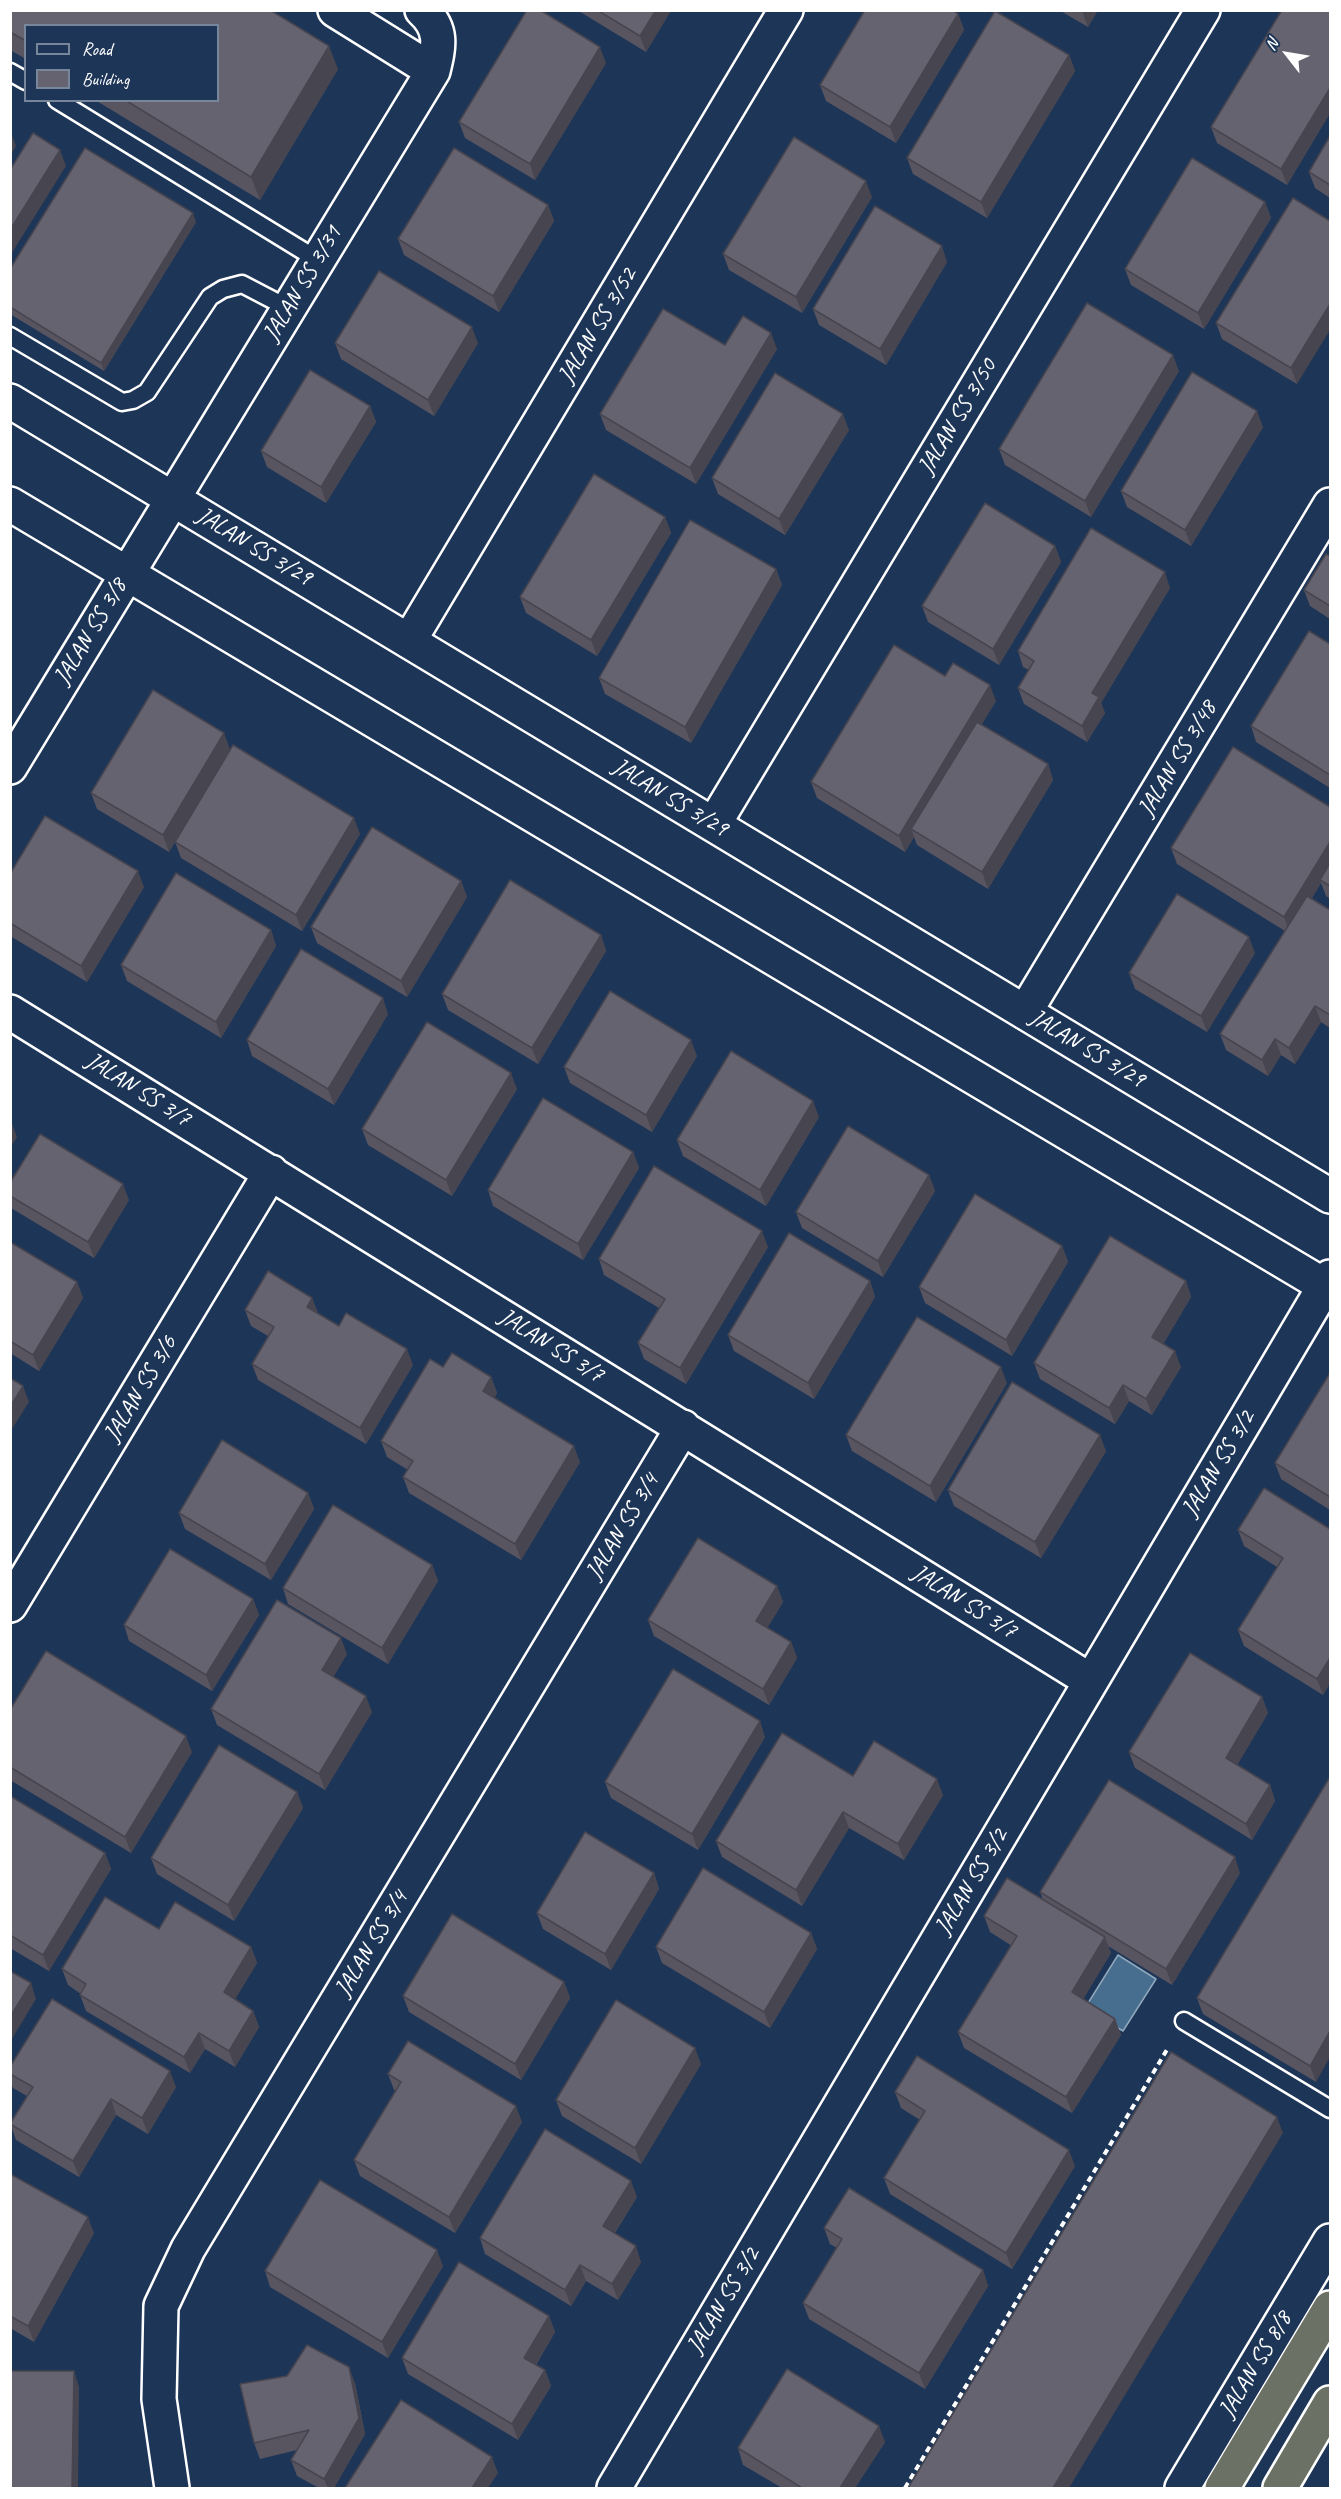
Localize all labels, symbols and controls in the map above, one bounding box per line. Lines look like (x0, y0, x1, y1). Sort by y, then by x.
legend (24, 24, 219, 102)
north arrow (1257, 24, 1317, 84)
text: N (1260, 35, 1283, 54)
text: Road (82, 38, 112, 60)
text: Building (82, 68, 129, 90)
street label: JALAN SS 3/31 (257, 221, 349, 347)
street label: JALAN SS 3/52 (552, 263, 644, 389)
street label: JALAN SS 3/50 (912, 354, 1004, 480)
street label: JALAN SS 3/29 (191, 501, 317, 593)
street label: JALAN SS 3/8 (48, 574, 134, 690)
street label: JALAN SS 3/48 (1132, 696, 1224, 822)
street label: JALAN SS 3/29 (607, 752, 733, 844)
street label: JALAN SS 3/29 (1024, 1003, 1150, 1095)
street label: JALAN SS 3/7 (80, 1046, 196, 1134)
street label: JALAN SS 3/7 (493, 1302, 609, 1390)
street label: JALAN SS 3/6 (98, 1331, 184, 1447)
street label: JALAN SS 3/2 (1176, 1406, 1262, 1522)
street label: JALAN SS 3/4 (580, 1469, 666, 1585)
street label: JALAN SS 3/7 (906, 1558, 1022, 1646)
street label: JALAN SS 3/2 (929, 1824, 1015, 1940)
street label: JALAN SS 3/4 (329, 1886, 415, 2002)
street label: JALAN SS 3/2 (681, 2243, 767, 2359)
street label: JALAN SS 8/8 (1213, 2307, 1299, 2423)

